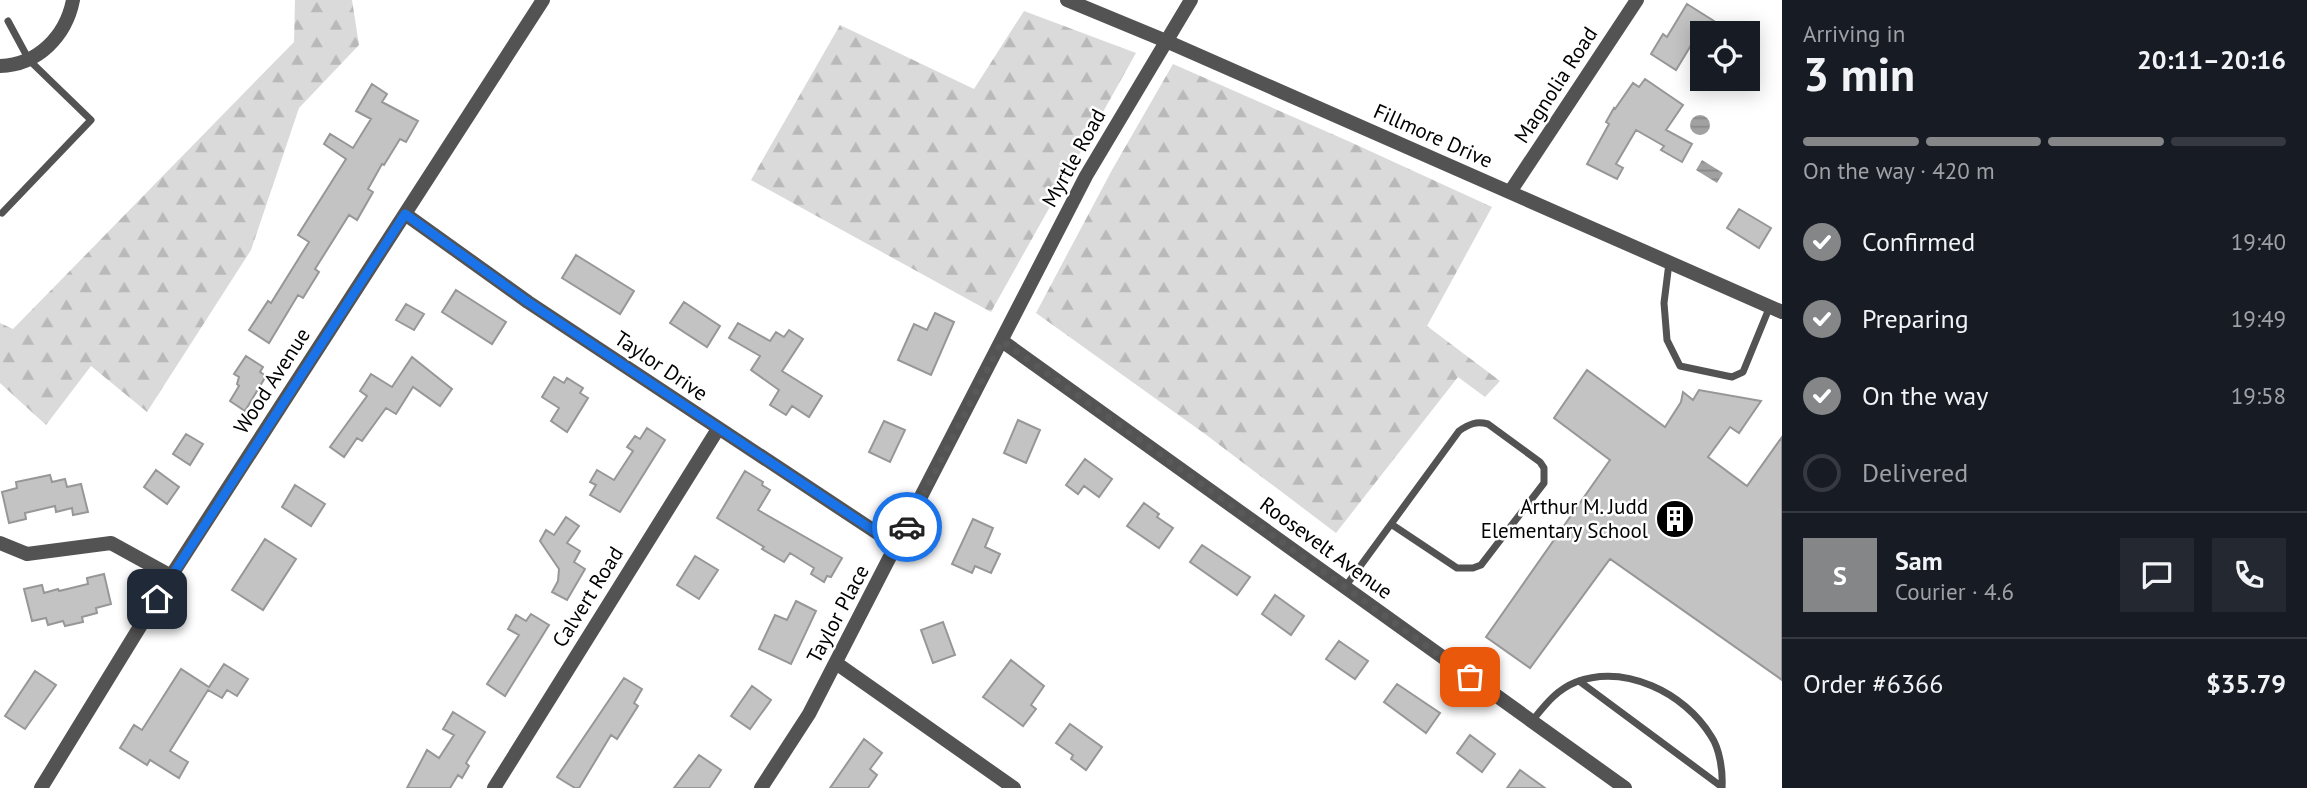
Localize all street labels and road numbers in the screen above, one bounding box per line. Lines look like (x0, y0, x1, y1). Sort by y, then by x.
street label: Magnolia Road (1508, 21, 1603, 148)
street label: Fillmore Drive (1369, 97, 1497, 174)
street label: Myrtle Road (1036, 104, 1112, 212)
street label: Wood Avenue (227, 323, 316, 439)
street label: Taylor Drive (609, 325, 713, 407)
street label: Roosevelt Avenue (1255, 490, 1398, 605)
street label: Calvert Road (546, 541, 629, 652)
street label: Taylor Place (800, 560, 875, 668)

